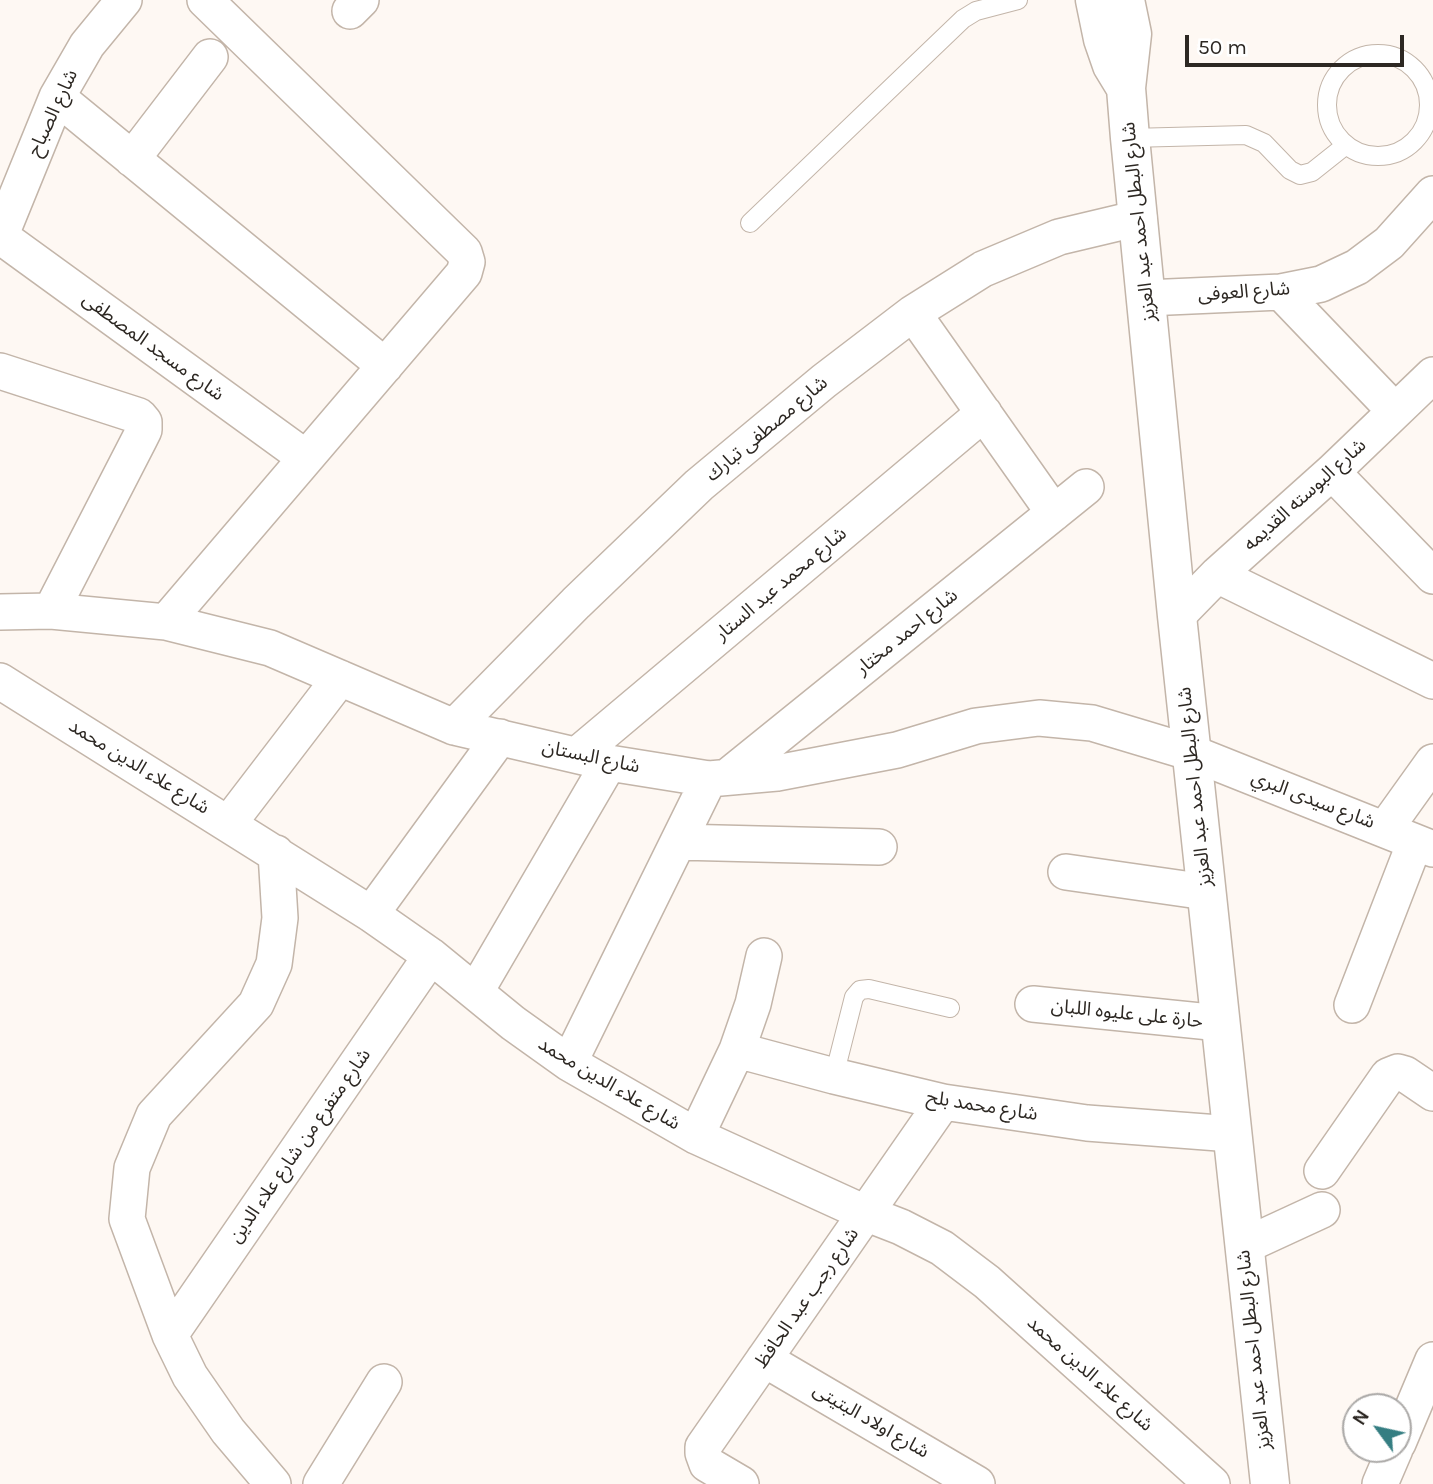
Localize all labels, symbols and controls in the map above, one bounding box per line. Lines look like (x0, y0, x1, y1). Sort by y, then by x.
scale bar (1188, 21, 1407, 65)
text: 50 m (1198, 35, 1247, 59)
street label: شارع الصباح (23, 66, 83, 160)
street label: شارع البطل احمد عبد العزيز (1117, 121, 1161, 323)
street label: شارع العوفى (1197, 277, 1291, 307)
street label: شارع مسجد المصطفى (78, 288, 228, 406)
street label: شارع مصطفى تبارك (701, 371, 833, 487)
street label: شارع البوسته القديمه (1239, 434, 1371, 556)
street label: شارع محمد عبد الستار (710, 522, 852, 646)
street label: شارع احمد مختار (851, 584, 963, 680)
street label: شارع البطل احمد عبد العزيز (1173, 686, 1217, 888)
street label: شارع علاء الدين محمد (64, 715, 214, 819)
street label: شارع البستان (540, 736, 642, 778)
street label: شارع سيدى البري (1248, 766, 1378, 834)
street label: حارة على عليوه اللبان (1050, 995, 1204, 1033)
street label: شارع علاء الدين محمد (534, 1033, 684, 1135)
street label: شارع متفرع من شارع علاء الدين (224, 1044, 376, 1248)
street label: شارع محمد بلح (925, 1086, 1039, 1126)
street label: شارع رجب عبد الحافظ (750, 1223, 864, 1373)
street label: شارع البطل احمد عبد العزيز (1232, 1249, 1276, 1451)
street label: شارع علاء الدين محمد (1022, 1311, 1158, 1437)
street label: شارع اولاد البتيتى (809, 1379, 933, 1463)
north arrow (1342, 1393, 1412, 1463)
text: N (1348, 1406, 1374, 1429)

